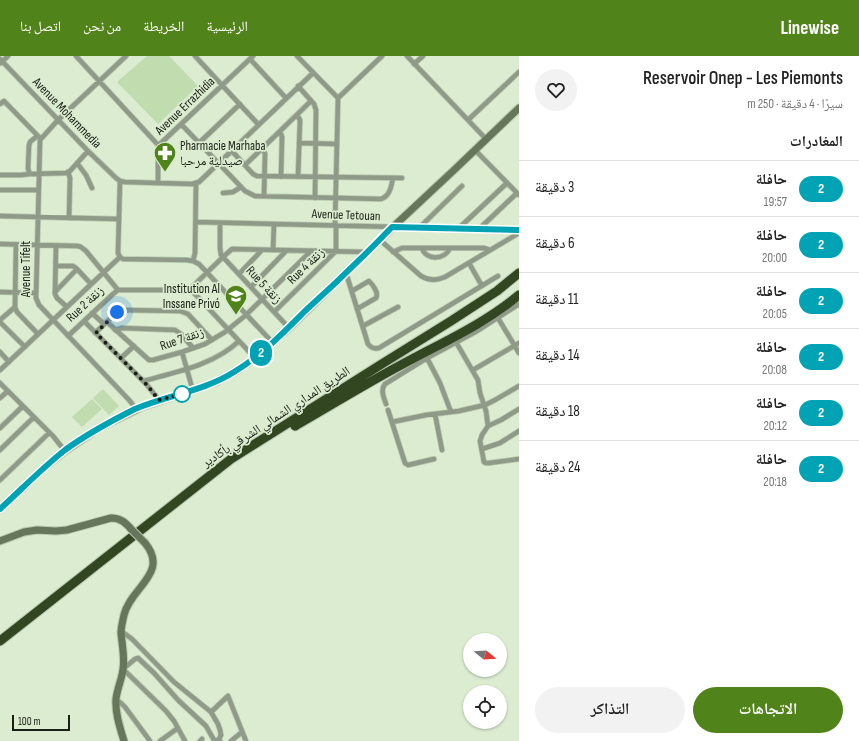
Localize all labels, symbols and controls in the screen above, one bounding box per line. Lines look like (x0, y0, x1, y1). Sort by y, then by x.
text: Linewise (780, 17, 839, 40)
text: اتصل بنا (20, 18, 61, 35)
text: من نحن (83, 18, 121, 35)
text: الخريطة (143, 18, 184, 35)
text: الرئيسية (206, 18, 248, 35)
text: Reservoir Onep - Les Piemonts (643, 67, 843, 90)
button: heart (535, 69, 577, 111)
street label: Avenue Mohammedia (28, 74, 105, 152)
street label: Avenue Errazhidia (151, 74, 218, 139)
text: سيرًا · 4 دقيقة · 250 m (747, 96, 843, 112)
text: المغادرات (790, 132, 843, 151)
place label: Pharmacie Marhaba صيدلية مرحبا (180, 138, 265, 169)
pharmacy icon: Pharmacie Marhaba صيدلية مرحبا (152, 140, 178, 173)
text: حافلة (756, 170, 787, 189)
text: 3 دقيقة (535, 178, 574, 197)
text: 2 (818, 180, 824, 197)
text: 19:57 (764, 194, 787, 210)
street label: Avenue Tetouan (310, 206, 381, 224)
text: حافلة (756, 226, 787, 245)
text: 6 دقيقة (535, 234, 574, 253)
text: 2 (818, 236, 824, 253)
street label: Avenue Tifelt (18, 241, 34, 298)
street label: Rue 4 زنقة (284, 244, 328, 288)
text: 20:00 (762, 250, 787, 266)
street label: Rue 5 زنقة (243, 263, 285, 307)
place label: Institution Al Inssane Privó (163, 281, 220, 312)
text: حافلة (756, 282, 787, 301)
street label: Rue 2 زنقة (63, 283, 107, 325)
school or university icon: Institution Al Inssane Privó (223, 283, 249, 316)
text: 11 دقيقة (535, 290, 578, 309)
text: 2 (818, 292, 824, 309)
your location (107, 302, 127, 322)
text: 20:05 (763, 306, 787, 322)
street label: Rue 7 زنقة (158, 324, 206, 354)
text: حافلة (756, 338, 787, 357)
line badge: 2 (248, 340, 274, 366)
text: 2 (258, 344, 264, 361)
text: 14 دقيقة (535, 346, 579, 365)
text: 2 (818, 348, 824, 365)
text: 20:08 (762, 362, 787, 378)
street label: الطريق المداري الشمالي الشرقي بأكادير (198, 363, 354, 473)
unlabelled marker (173, 385, 191, 403)
text: حافلة (756, 394, 787, 413)
text: 18 دقيقة (535, 402, 580, 421)
text: 2 (818, 404, 824, 421)
text: 20:12 (763, 418, 787, 434)
text: حافلة (756, 450, 787, 469)
text: 24 دقيقة (535, 458, 580, 477)
text: 2 (818, 460, 824, 477)
text: 20:18 (763, 474, 787, 490)
north arrow (463, 633, 507, 677)
map controls (463, 633, 507, 729)
button: locate (463, 685, 507, 729)
button: التذاكر (535, 687, 685, 733)
button: الاتجاهات (693, 687, 843, 733)
scale bar (12, 713, 70, 732)
text: 100 m (18, 715, 40, 728)

